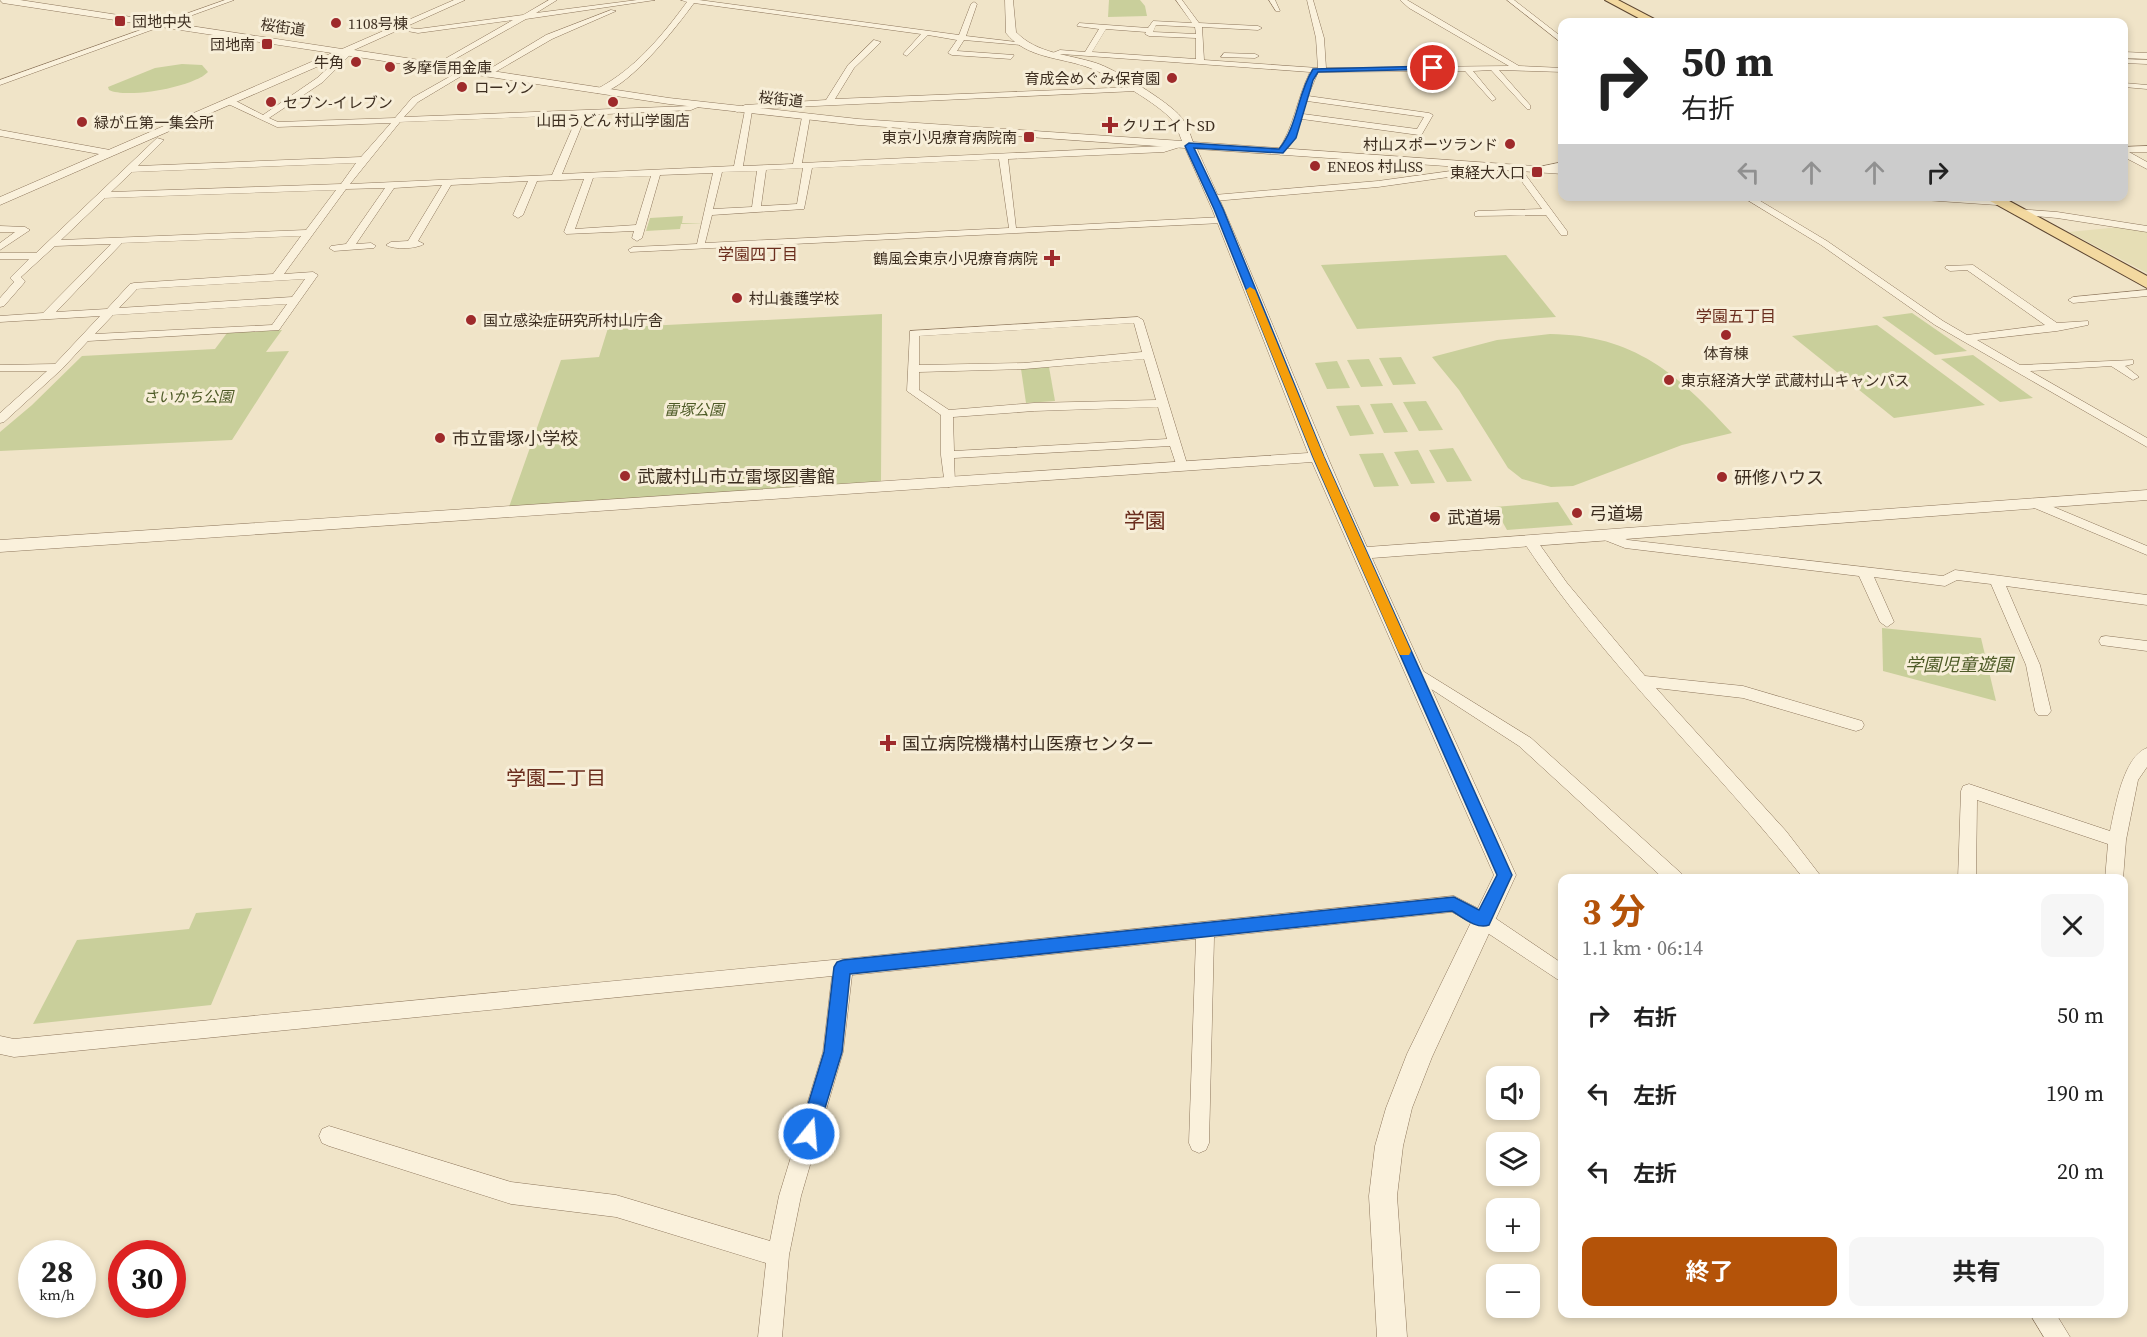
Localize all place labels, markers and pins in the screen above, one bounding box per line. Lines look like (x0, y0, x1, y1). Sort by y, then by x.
place label: 団地中央 (132, 11, 192, 32)
place label: 1108号棟 (348, 13, 408, 34)
marker: 団地中央 (113, 14, 127, 28)
marker: 1108号棟 (329, 16, 343, 30)
place label: 団地南 (210, 34, 255, 55)
marker: 団地南 (260, 37, 274, 51)
pin (1407, 42, 1458, 93)
place label: 牛角 (314, 52, 344, 73)
marker: 牛角 (349, 55, 363, 69)
place label: 多摩信用金庫 (402, 57, 492, 78)
marker: 多摩信用金庫 (383, 60, 397, 74)
place label: 育成会めぐみ保育園 (1025, 68, 1160, 89)
marker: 育成会めぐみ保育園 (1165, 71, 1179, 85)
place label: ローソン (474, 77, 534, 98)
marker: ローソン (455, 80, 469, 94)
place label: セブン-イレブン (283, 92, 393, 113)
marker: セブン-イレブン (264, 95, 278, 109)
marker: 山田うどん 村山学園店 (606, 95, 620, 109)
place label: 山田うどん 村山学園店 (536, 110, 690, 131)
place label: 緑が丘第一集会所 (94, 112, 214, 133)
marker: 緑が丘第一集会所 (75, 115, 89, 129)
place label: クリエイトSD (1122, 115, 1215, 136)
marker: クリエイトSD (1103, 118, 1117, 132)
place label: 東京小児療育病院南 (882, 127, 1017, 148)
marker: 東京小児療育病院南 (1022, 130, 1036, 144)
place label: 村山スポーツランド (1363, 134, 1498, 155)
marker: 村山スポーツランド (1503, 137, 1517, 151)
place label: ENEOS 村山SS (1327, 156, 1423, 177)
marker: ENEOS 村山SS (1308, 159, 1322, 173)
place label: 東経大入口 (1450, 162, 1525, 183)
marker: 東経大入口 (1530, 165, 1544, 179)
place label: 鶴風会東京小児療育病院 (873, 248, 1038, 269)
marker: 鶴風会東京小児療育病院 (1043, 249, 1061, 267)
place label: 村山養護学校 (749, 288, 839, 309)
marker: 村山養護学校 (730, 291, 744, 305)
place label: 国立感染症研究所村山庁舎 (483, 310, 663, 331)
marker: 国立感染症研究所村山庁舎 (464, 313, 478, 327)
marker: 体育棟 (1719, 328, 1733, 342)
place label: 体育棟 (1703, 343, 1749, 364)
place label: 東京経済大学 武蔵村山キャンパス (1681, 370, 1910, 391)
marker: 東京経済大学 武蔵村山キャンパス (1662, 373, 1676, 387)
place label: 市立雷塚小学校 (452, 426, 578, 451)
marker: 市立雷塚小学校 (433, 431, 447, 445)
place label: 武蔵村山市立雷塚図書館 (637, 464, 835, 489)
place label: 研修ハウス (1734, 465, 1824, 490)
marker: 武蔵村山市立雷塚図書館 (618, 469, 632, 483)
marker: 研修ハウス (1715, 470, 1729, 484)
place label: 弓道場 (1589, 501, 1643, 526)
place label: 武道場 (1447, 505, 1501, 530)
marker: 弓道場 (1570, 506, 1584, 520)
marker: 武道場 (1428, 510, 1442, 524)
place label: 国立病院機構村山医療センター (902, 731, 1154, 756)
marker: 国立病院機構村山医療センター (879, 734, 897, 752)

